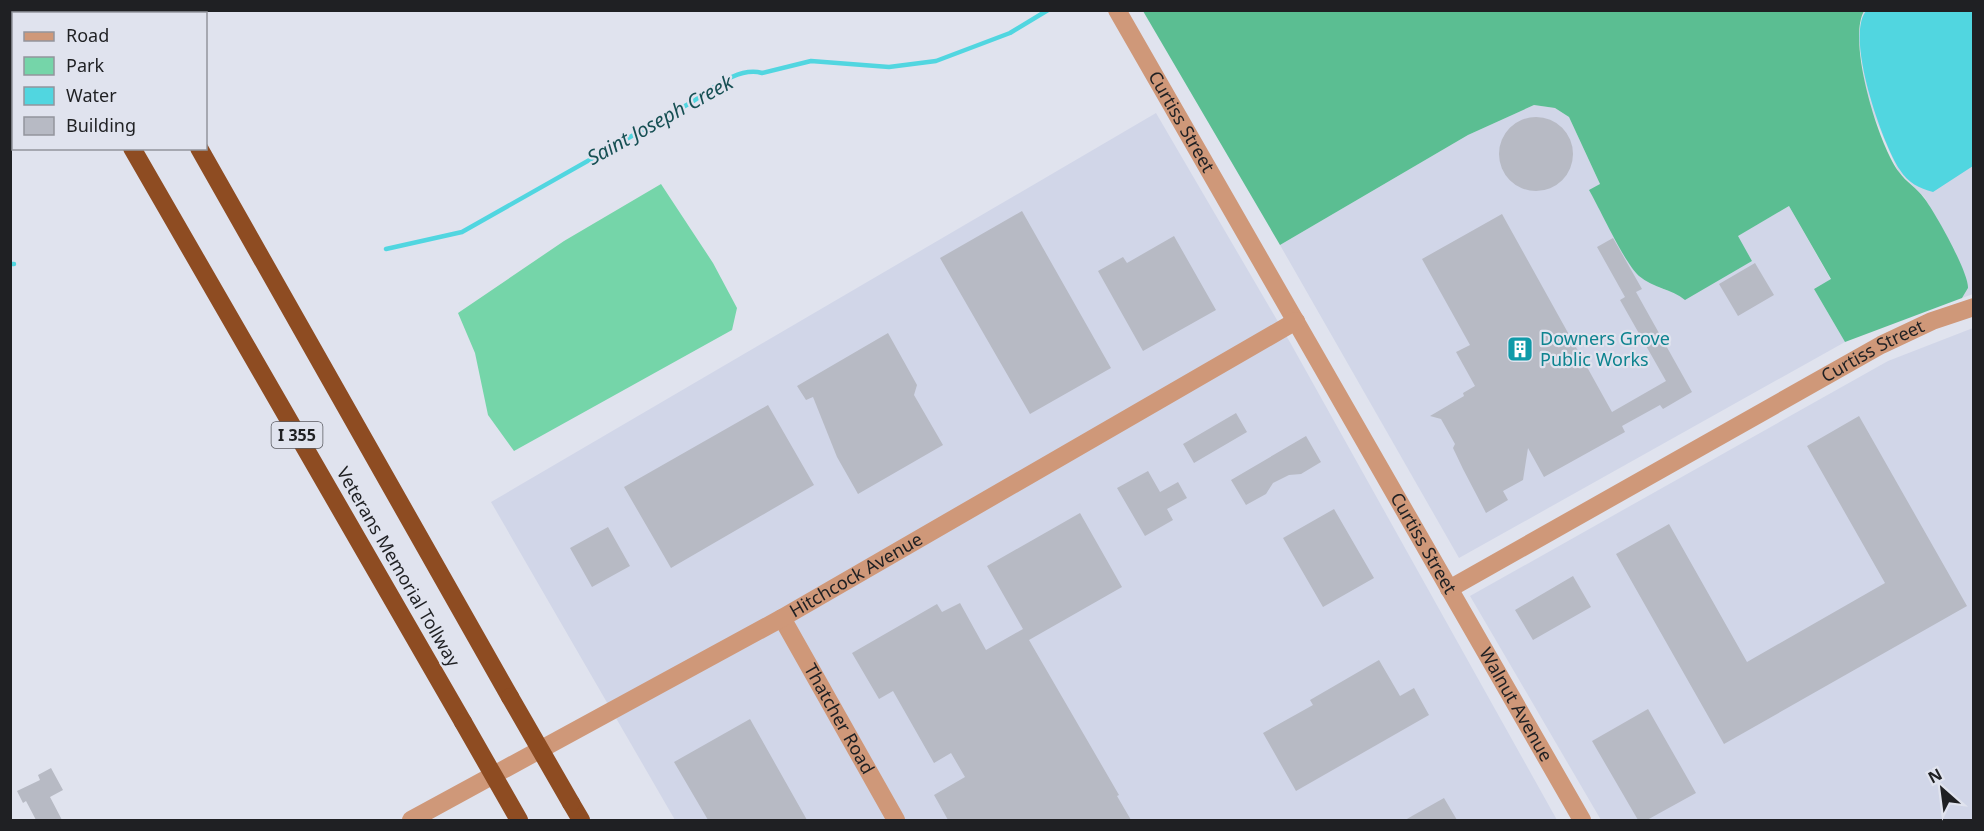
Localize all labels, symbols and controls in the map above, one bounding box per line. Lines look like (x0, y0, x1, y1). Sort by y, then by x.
legend (12, 12, 207, 150)
text: Road (66, 23, 109, 47)
text: Park (66, 53, 104, 77)
street label: Curtiss Street (1143, 66, 1221, 177)
water label: Saint Joseph Creek (582, 68, 738, 171)
text: Water (66, 83, 117, 107)
text: Building (66, 113, 136, 137)
street label: Curtiss Street (1816, 313, 1928, 387)
place label: Downers Grove Public Works (1540, 326, 1670, 371)
building icon: Downers Grove Public Works (1505, 334, 1535, 364)
road number: I 355 (272, 422, 322, 448)
street label: Veterans Memorial Tollway (332, 462, 466, 671)
street label: Curtiss Street (1385, 488, 1463, 598)
street label: Hitchcock Avenue (785, 526, 927, 622)
street label: Walnut Avenue (1474, 643, 1559, 766)
street label: Thatcher Road (799, 659, 881, 778)
north arrow (1912, 759, 1972, 819)
text: N (1924, 763, 1946, 789)

